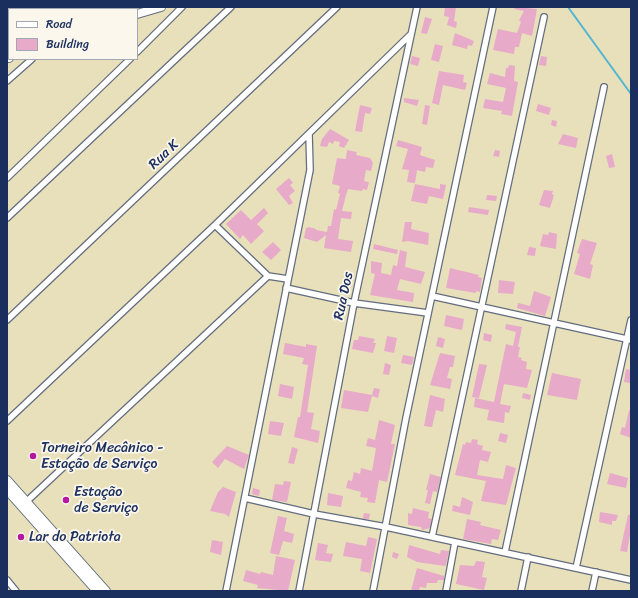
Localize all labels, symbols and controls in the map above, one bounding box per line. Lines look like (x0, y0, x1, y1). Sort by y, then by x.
legend (8, 8, 138, 60)
text: Road (46, 13, 72, 35)
text: Building (46, 33, 89, 55)
street label: Rua K (146, 137, 182, 173)
street label: Rua Dos (331, 270, 357, 322)
place label: Torneiro Mecânico - Estação de Serviço (41, 440, 164, 472)
marker: Torneiro Mecânico - Estação de Serviço (28, 451, 38, 461)
place label: Estação de Serviço (74, 484, 138, 516)
marker: Estação de Serviço (61, 495, 71, 505)
place label: Lar do Patriota (29, 529, 121, 545)
marker: Lar do Patriota (16, 532, 26, 542)

